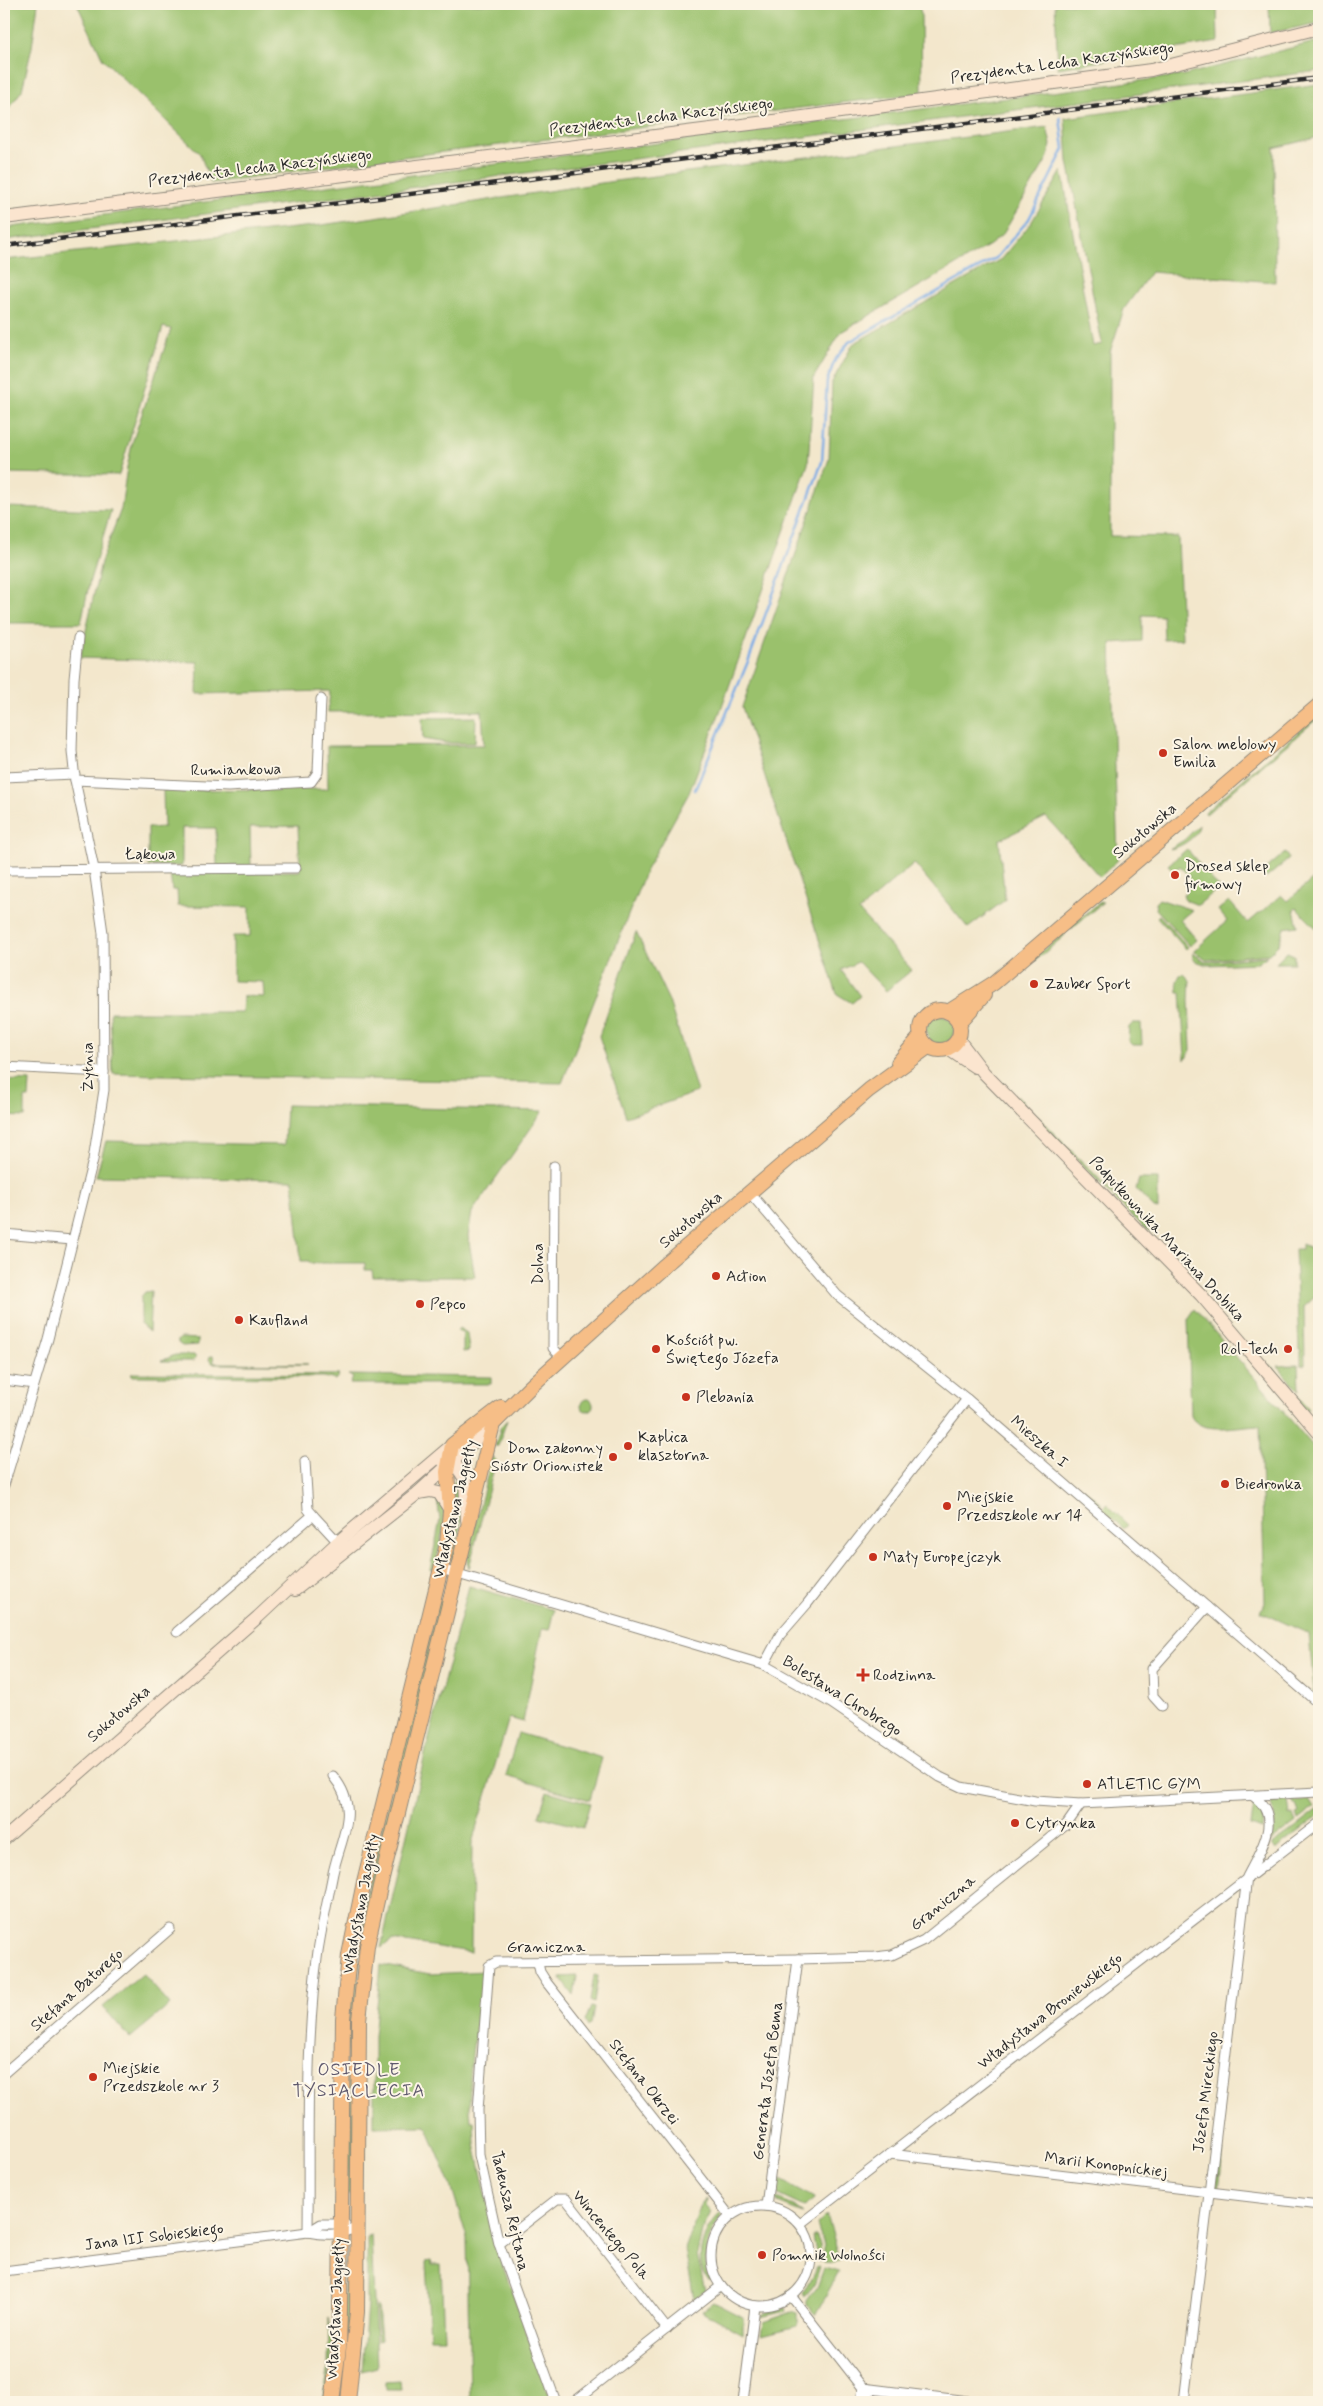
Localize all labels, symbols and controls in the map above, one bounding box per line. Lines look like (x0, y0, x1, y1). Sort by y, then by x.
street label: Prezydenta Lecha Kaczyńskiego (949, 37, 1175, 90)
street label: Prezydenta Lecha Kaczyńskiego (548, 93, 774, 142)
street label: Prezydenta Lecha Kaczyńskiego (147, 144, 373, 193)
place label: Salon meblowy Emilia (1173, 734, 1276, 773)
marker: Salon meblowy Emilia (1157, 747, 1169, 759)
street label: Rumiankowa (191, 759, 282, 781)
street label: Sokołowska (1109, 798, 1181, 864)
street label: Łąkowa (124, 844, 176, 865)
place label: Drosed sklep firmowy (1185, 856, 1269, 895)
marker: Drosed sklep firmowy (1169, 869, 1181, 881)
place label: Zauber Sport (1044, 974, 1130, 995)
marker: Zauber Sport (1028, 978, 1040, 990)
street label: Żytnia (78, 1042, 99, 1092)
street label: Podpułkownika Mariana Drobika (1085, 1152, 1249, 1326)
street label: Sokołowska (655, 1187, 727, 1253)
street label: Dolna (528, 1243, 549, 1285)
place label: Action (726, 1266, 767, 1287)
marker: Action (710, 1270, 722, 1282)
place label: Pepco (430, 1294, 466, 1315)
marker: Pepco (414, 1298, 426, 1310)
place label: Kaufland (249, 1310, 308, 1331)
marker: Kaufland (233, 1314, 245, 1326)
place label: Kościół pw. Świętego Józefa (666, 1330, 779, 1370)
place label: Rol-Tech (1221, 1339, 1278, 1360)
marker: Kościół pw. Świętego Józefa (650, 1343, 662, 1355)
marker: Rol-Tech (1282, 1343, 1294, 1355)
place label: Plebania (696, 1387, 754, 1408)
marker: Plebania (680, 1391, 692, 1403)
street label: Mieszka I (1005, 1411, 1073, 1473)
place label: Kaplica klasztorna (638, 1427, 709, 1466)
street label: Władysława Jagiełły (428, 1438, 483, 1581)
place label: Dom zakonny Sióstr Orionistek (491, 1438, 603, 1477)
marker: Kaplica klasztorna (622, 1440, 634, 1452)
marker: Dom zakonny Sióstr Orionistek (607, 1451, 619, 1463)
place label: Biedronka (1235, 1474, 1302, 1495)
marker: Biedronka (1219, 1478, 1231, 1490)
place label: Miejskie Przedszkole nr 14 (957, 1487, 1083, 1526)
marker: Miejskie Przedszkole nr 14 (941, 1500, 953, 1512)
place label: Mały Europejczyk (883, 1547, 1001, 1568)
marker: Mały Europejczyk (867, 1551, 879, 1563)
street label: Bolesława Chrobrego (778, 1651, 906, 1742)
place label: Rodzinna (873, 1665, 936, 1686)
marker: Rodzinna (857, 1669, 869, 1681)
street label: Sokołowska (83, 1681, 155, 1747)
place label: ATLETIC GYM (1097, 1774, 1201, 1795)
marker: ATLETIC GYM (1081, 1778, 1093, 1790)
place label: Cytrynka (1025, 1813, 1096, 1834)
marker: Cytrynka (1009, 1817, 1021, 1829)
street label: Władysława Jagiełły (337, 1832, 386, 1976)
street label: Graniczna (906, 1870, 980, 1936)
street label: Graniczna (507, 1937, 586, 1958)
street label: Stefana Batorego (26, 1944, 129, 2037)
street label: Władysława Broniewskiego (973, 1948, 1127, 2075)
street label: Generała Józefa Bema (748, 2001, 788, 2161)
street label: Józefa Mireckiego (1188, 2030, 1224, 2154)
street label: Stefana Okrzei (604, 2035, 684, 2129)
place label: Miejskie Przedszkole nr 3 (103, 2058, 219, 2097)
district label: OSIEDLE TYSIĄCLECIA (293, 2058, 425, 2103)
marker: Miejskie Przedszkole nr 3 (87, 2071, 99, 2083)
street label: Marii Konopnickiej (1043, 2147, 1169, 2183)
street label: Tadeusza Rejtana (486, 2149, 534, 2273)
street label: Wincentego Pola (567, 2186, 655, 2285)
street label: Jana III Sobieskiego (83, 2218, 225, 2257)
street label: Władysława Jagiełły (322, 2238, 351, 2380)
place label: Pomnik Wolności (772, 2245, 886, 2266)
marker: Pomnik Wolności (756, 2249, 768, 2261)

